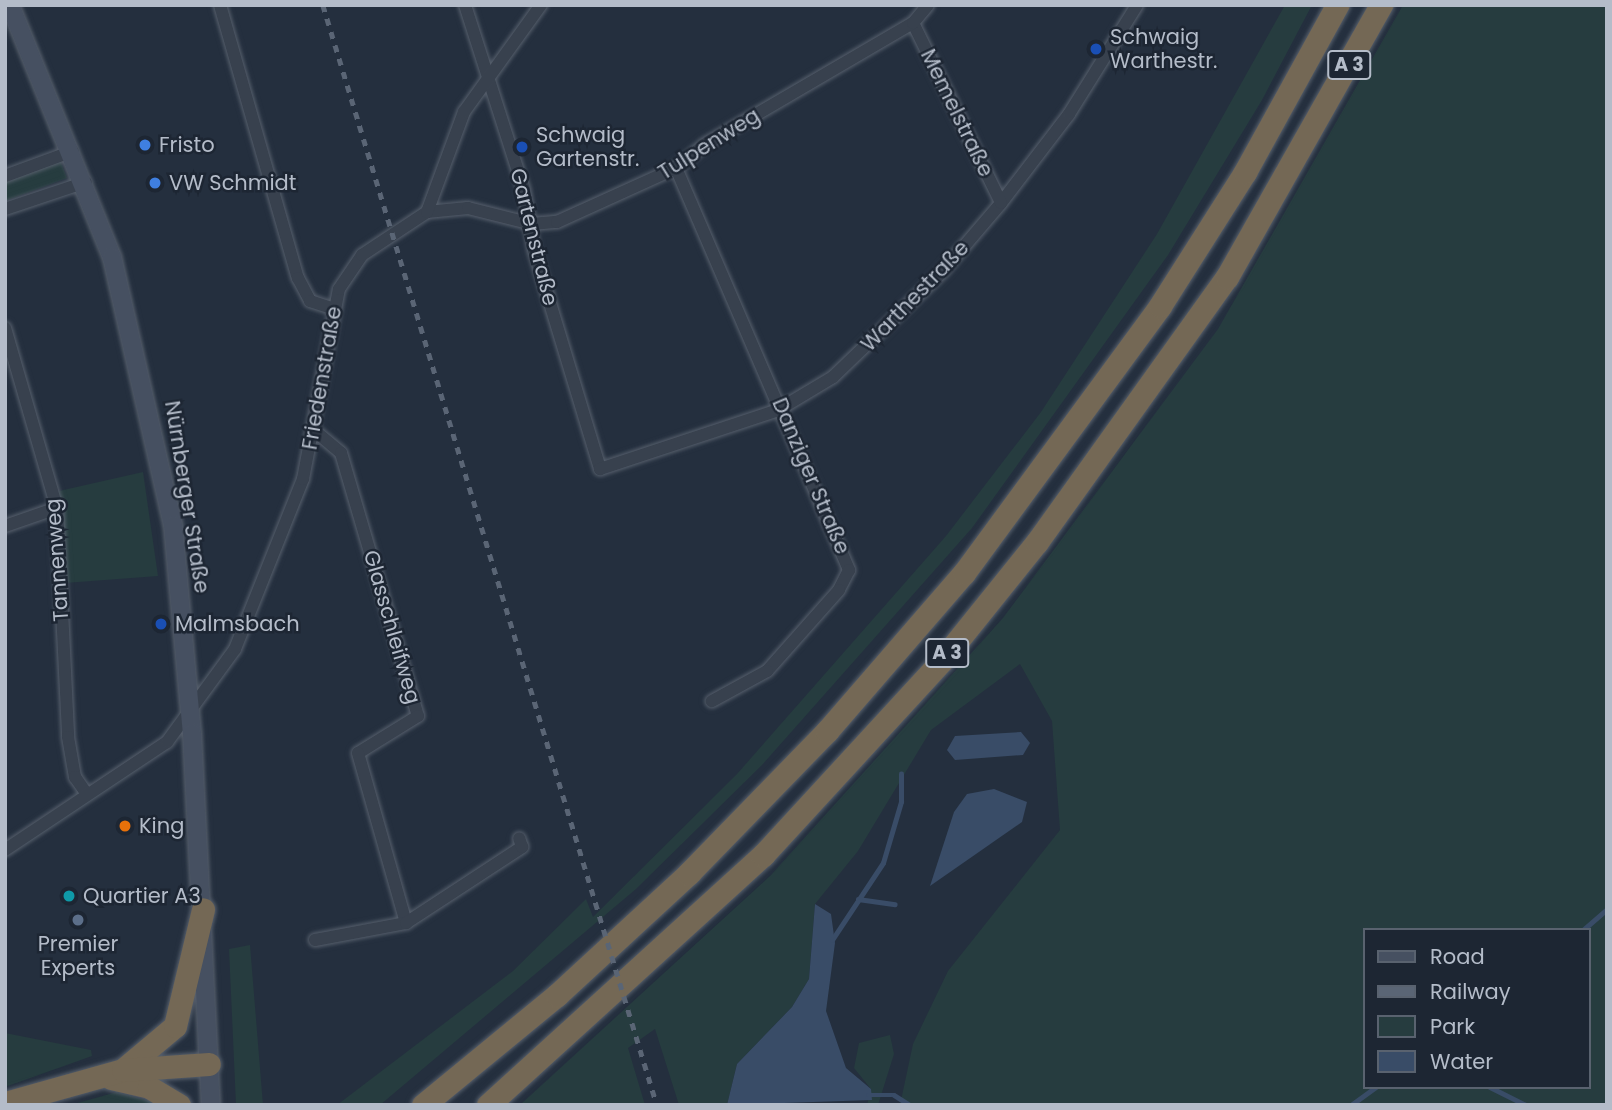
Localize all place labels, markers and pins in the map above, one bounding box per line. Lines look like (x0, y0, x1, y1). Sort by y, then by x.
place label: Schwaig Warthestr. (1110, 24, 1217, 74)
marker: Schwaig Warthestr. (1088, 41, 1104, 57)
place label: Schwaig Gartenstr. (536, 122, 639, 172)
place label: Fristo (159, 132, 215, 158)
marker: Fristo (137, 137, 153, 153)
marker: Schwaig Gartenstr. (514, 139, 530, 155)
place label: VW Schmidt (169, 170, 296, 196)
marker: VW Schmidt (147, 175, 163, 191)
place label: Malmsbach (175, 611, 300, 637)
marker: Malmsbach (153, 616, 169, 632)
place label: King (139, 813, 184, 839)
marker: King (117, 818, 133, 834)
place label: Quartier A3 (83, 883, 201, 909)
marker: Quartier A3 (61, 888, 77, 904)
marker: Premier Experts (70, 912, 86, 928)
place label: Premier Experts (38, 931, 118, 981)

